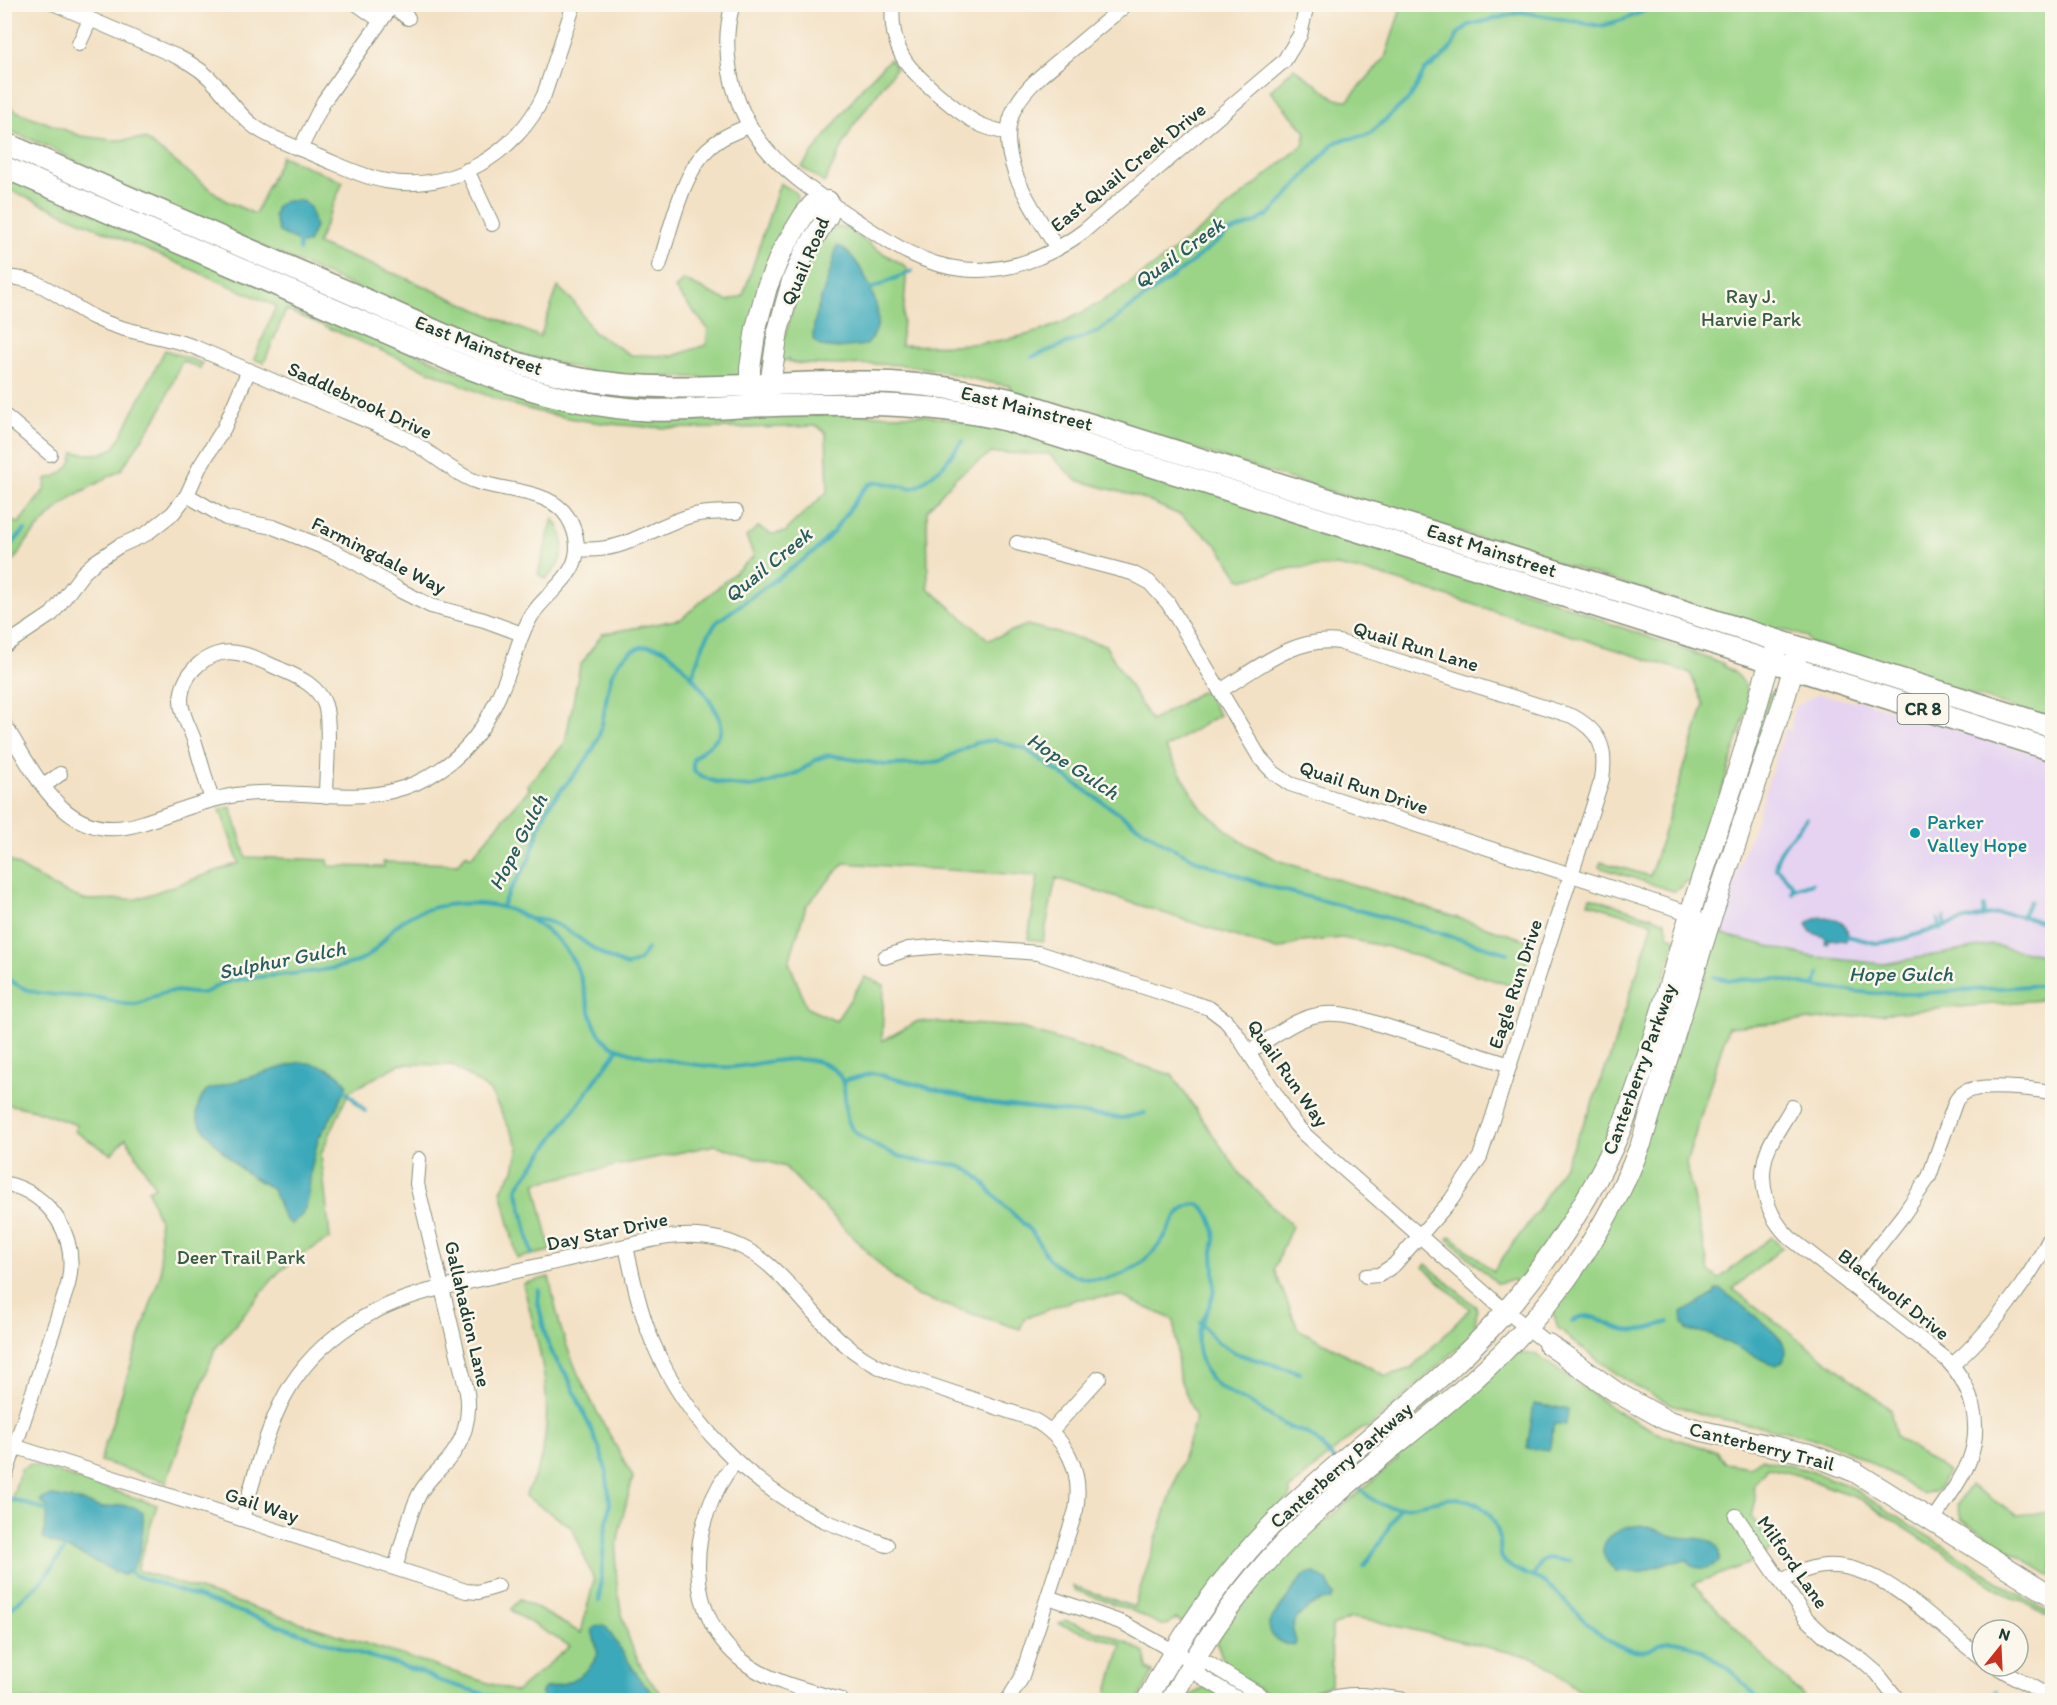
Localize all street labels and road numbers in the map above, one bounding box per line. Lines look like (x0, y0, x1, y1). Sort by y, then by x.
street label: East Quail Creek Drive (1045, 97, 1211, 237)
street label: Quail Road (776, 213, 834, 309)
street label: East Mainstreet (412, 310, 546, 380)
street label: Saddlebrook Drive (284, 356, 436, 444)
street label: East Mainstreet (959, 380, 1095, 436)
street label: Farmingdale Way (308, 511, 451, 600)
street label: East Mainstreet (1424, 518, 1560, 582)
street label: Quail Run Lane (1350, 615, 1482, 677)
road number: CR 8 (1898, 694, 1948, 724)
street label: Quail Run Drive (1296, 755, 1432, 819)
street label: Eagle Run Drive (1483, 916, 1547, 1052)
street label: Canterberry Parkway (1597, 979, 1681, 1158)
street label: Quail Run Way (1242, 1015, 1334, 1132)
street label: Day Star Drive (544, 1206, 670, 1256)
street label: Gallahadion Lane (440, 1239, 496, 1389)
street label: Blackwolf Drive (1833, 1243, 1955, 1345)
street label: Canterberry Parkway (1265, 1396, 1418, 1533)
street label: Canterberry Trail (1687, 1416, 1837, 1476)
street label: Gail Way (222, 1482, 303, 1528)
street label: Milford Lane (1752, 1511, 1834, 1613)

